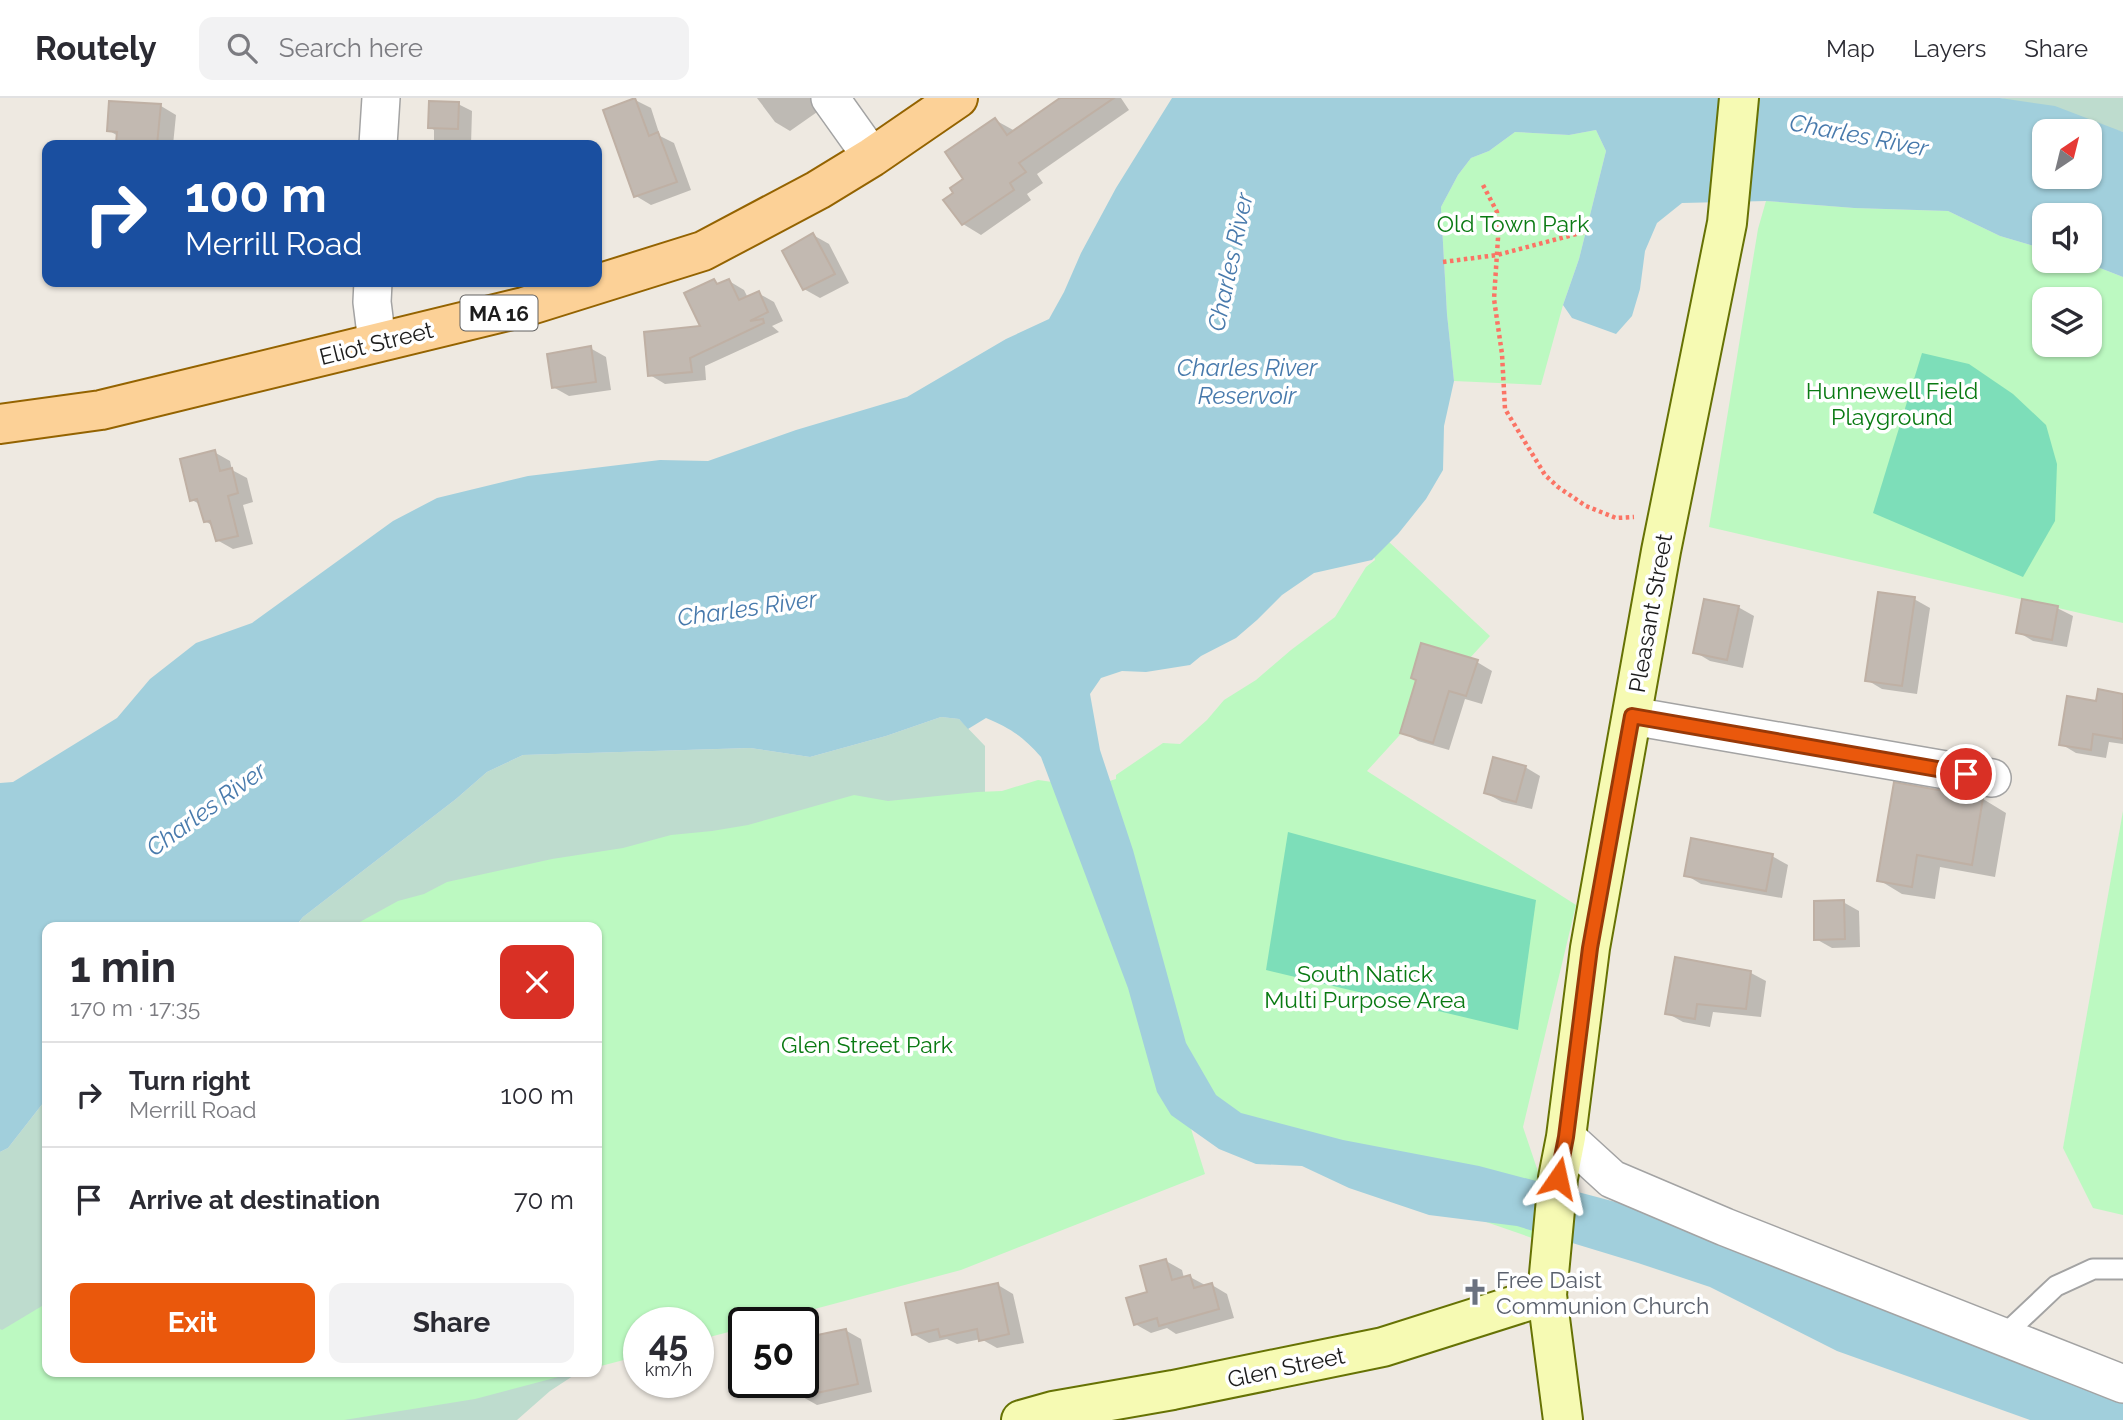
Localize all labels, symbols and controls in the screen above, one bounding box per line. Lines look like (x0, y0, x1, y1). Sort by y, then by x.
search box (199, 17, 689, 80)
text: Routely (35, 29, 157, 68)
icon: search (223, 29, 261, 67)
text: Search here (279, 33, 423, 63)
text: Map (1826, 34, 1875, 63)
text: Layers (1913, 34, 1986, 63)
text: Share (2024, 34, 2088, 63)
water label: Charles River (1787, 107, 1932, 163)
north arrow (2032, 119, 2102, 189)
map controls (2032, 119, 2102, 357)
text: 100 m (185, 166, 327, 223)
icon: right (70, 168, 161, 259)
water label: Charles River (1201, 189, 1259, 334)
button: sound (2032, 203, 2102, 273)
park label: Old Town Park (1437, 210, 1589, 237)
text: Merrill Road (185, 225, 362, 262)
button: layers (2032, 287, 2102, 357)
road number: MA 16 (461, 296, 538, 330)
street label: Eliot Street (316, 316, 436, 370)
water label: Charles River Reservoir (1177, 353, 1318, 410)
park label: Hunnewell Field Playground (1806, 377, 1978, 430)
street label: Pleasant Street (1623, 531, 1677, 695)
water label: Charles River (675, 584, 819, 632)
pin (1936, 744, 1996, 804)
water label: Charles River (141, 755, 272, 862)
icon: arrive (1947, 755, 1985, 793)
text: 1 min (70, 943, 176, 992)
button: close (500, 945, 574, 1019)
park label: South Natick Multi Purpose Area (1264, 960, 1466, 1013)
text: 170 m · 17:35 (70, 994, 200, 1021)
park label: Glen Street Park (781, 1031, 953, 1058)
text: Turn right (129, 1066, 250, 1096)
icon: right (70, 1076, 108, 1114)
text: 100 m (501, 1080, 574, 1110)
text: Merrill Road (129, 1096, 257, 1123)
position arrow (1521, 1141, 1595, 1215)
icon: arrive (70, 1181, 108, 1219)
text: Arrive at destination (129, 1185, 380, 1215)
text: 70 m (514, 1185, 574, 1215)
place label: Free Daist Communion Church (1496, 1266, 1709, 1319)
church icon: Free Daist Communion Church (1460, 1277, 1490, 1307)
button: Exit (70, 1283, 315, 1363)
button: Share (329, 1283, 574, 1363)
speed limit sign: 50 (728, 1307, 819, 1398)
text: 45 (649, 1323, 688, 1364)
street label: Glen Street (1225, 1341, 1347, 1393)
text: km/h (645, 1359, 692, 1380)

